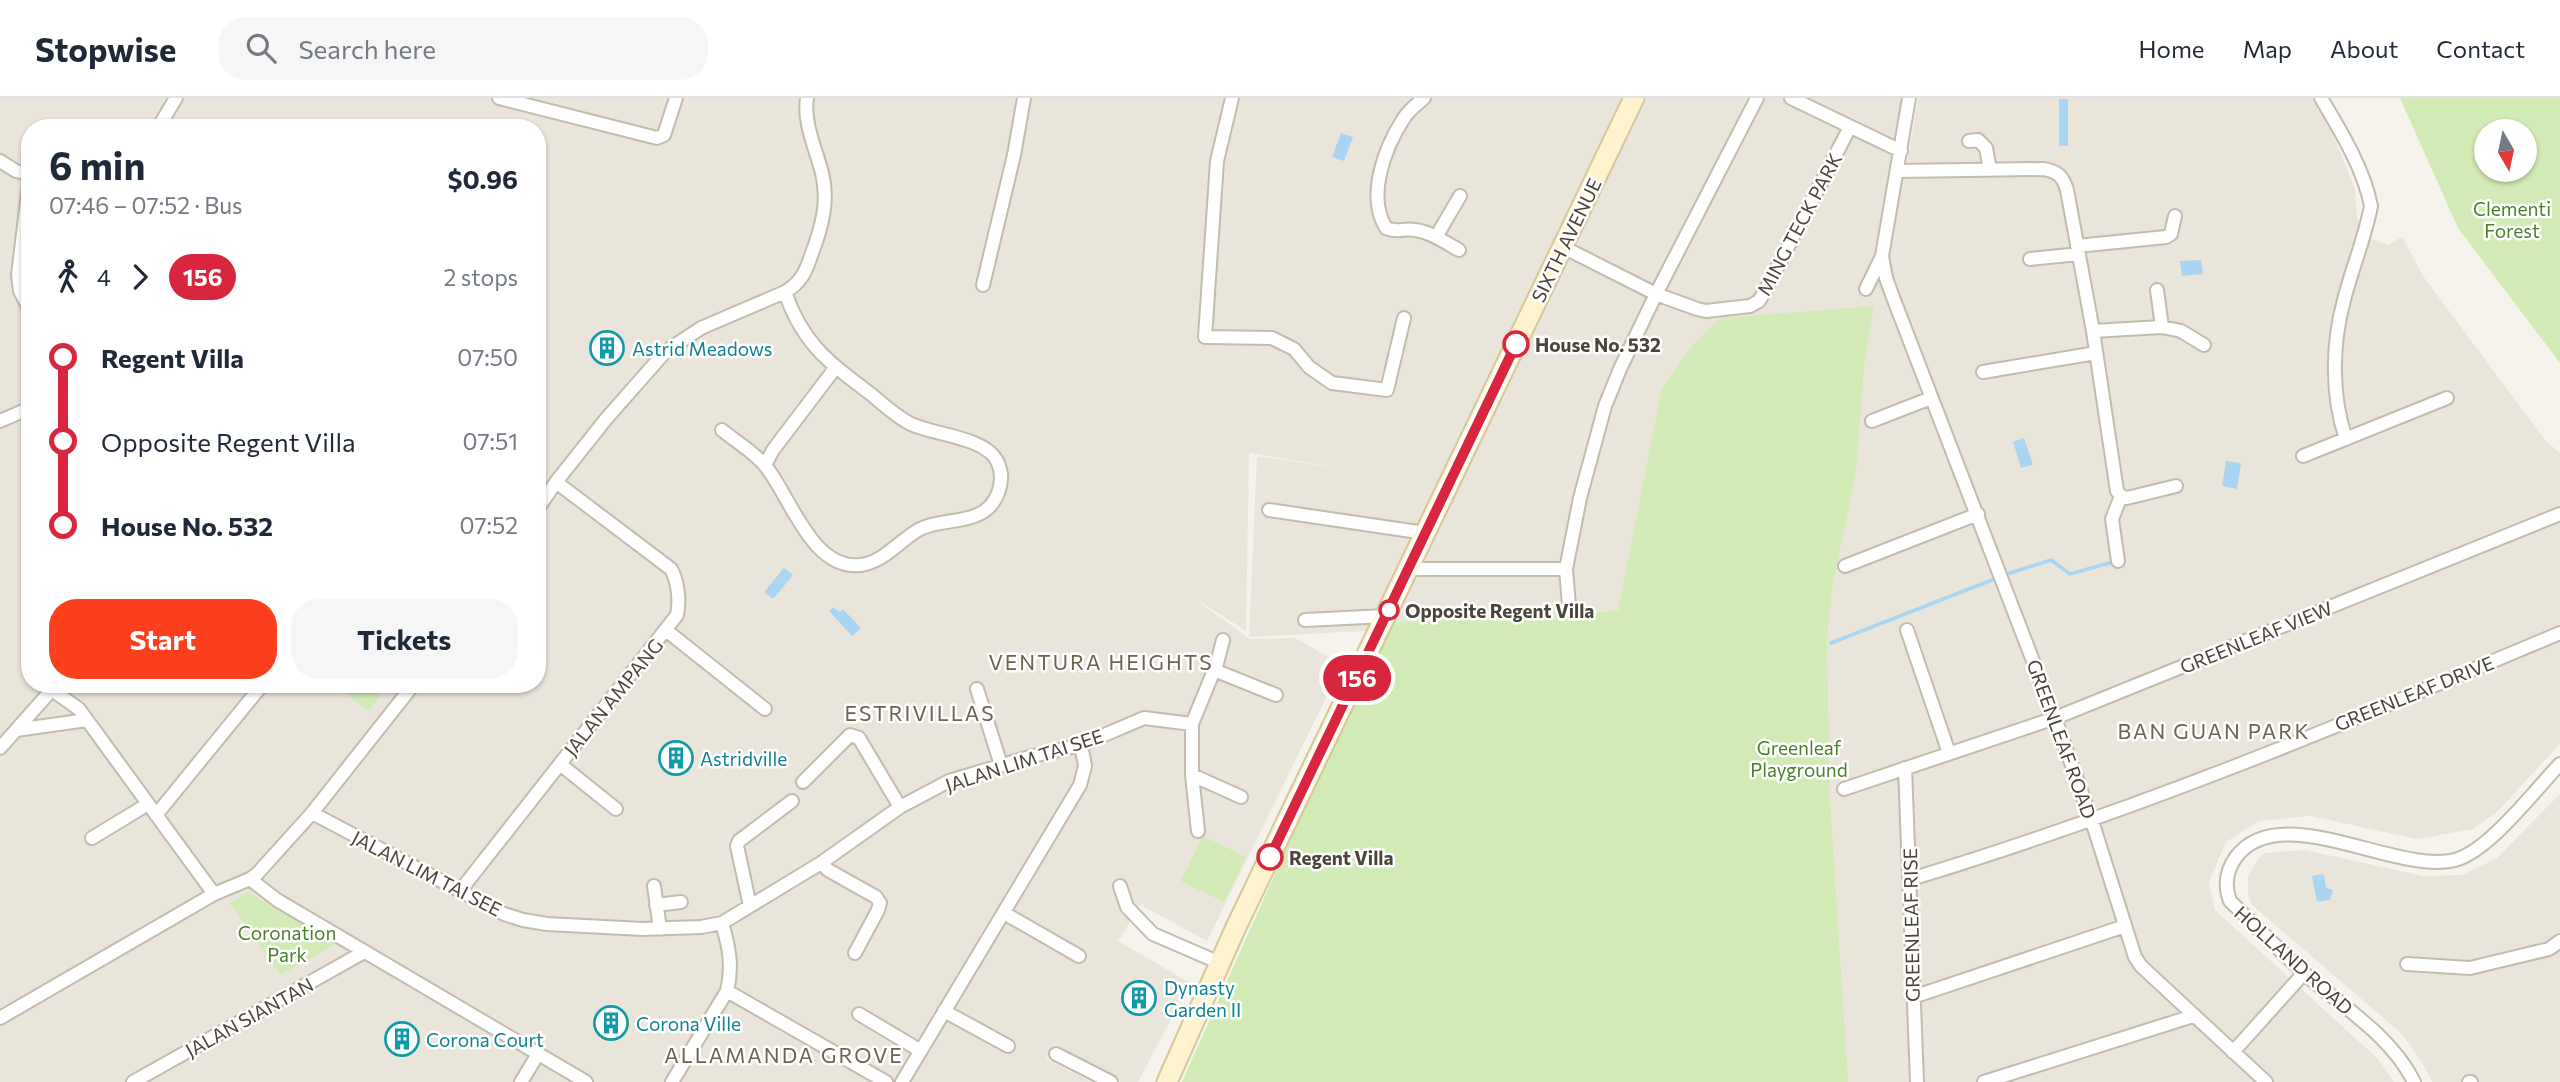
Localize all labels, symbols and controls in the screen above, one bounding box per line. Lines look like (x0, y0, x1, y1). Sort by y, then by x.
search box (218, 17, 708, 80)
text: Stopwise (35, 28, 176, 69)
icon: search (242, 29, 280, 67)
text: Search here (298, 33, 436, 64)
text: Home (2139, 34, 2205, 63)
text: Map (2243, 34, 2292, 63)
text: About (2330, 34, 2398, 63)
text: Contact (2436, 34, 2525, 63)
north arrow (2474, 119, 2538, 182)
map controls (2474, 119, 2537, 182)
text: 6 min (49, 141, 145, 188)
street label: MING TECK PARK (1752, 149, 1846, 299)
text: $0.96 (448, 163, 518, 194)
street label: SIXTH AVENUE (1526, 174, 1606, 306)
text: 07:46 – 07:52 · Bus (49, 191, 242, 219)
park label: Clementi Forest (2473, 197, 2551, 242)
icon: walk (49, 258, 87, 296)
icon: forward (121, 258, 159, 296)
text: 156 (183, 262, 222, 291)
text: 4 (97, 263, 111, 291)
text: 2 stops (444, 263, 518, 291)
building icon: Astrid Meadows (588, 329, 626, 367)
marker: House No. 532 (1503, 331, 1529, 357)
place label: House No. 532 (1535, 333, 1661, 356)
place label: Astrid Meadows (632, 337, 772, 360)
text: Regent Villa (101, 342, 244, 373)
text: 07:50 (457, 343, 518, 371)
text: Opposite Regent Villa (101, 426, 356, 457)
text: 07:51 (462, 427, 518, 455)
text: House No. 532 (101, 510, 273, 541)
text: 07:52 (460, 511, 518, 539)
street label: GREENLEAF VIEW (2176, 596, 2336, 678)
button: Start (49, 599, 277, 679)
button: Tickets (291, 599, 518, 679)
place label: Opposite Regent Villa (1405, 599, 1594, 622)
marker: Opposite Regent Villa (1379, 600, 1399, 620)
street label: JALAN AMPANG (559, 634, 667, 760)
district label: VENTURA HEIGHTS (988, 649, 1214, 674)
street label: GREENLEAF DRIVE (2331, 651, 2497, 735)
line badge: 156 (1317, 655, 1397, 701)
street label: GREENLEAF ROAD (2022, 656, 2102, 822)
text: 156 (1337, 663, 1377, 692)
district label: ESTRIVILLAS (844, 700, 996, 725)
district label: BAN GUAN PARK (2117, 718, 2311, 743)
street label: JALAN LIM TAI SEE (942, 724, 1106, 796)
park label: Greenleaf Playground (1750, 736, 1848, 781)
building icon: Astridville (657, 739, 695, 777)
place label: Astridville (700, 747, 787, 770)
street label: JALAN LIM TAI SEE (348, 825, 506, 921)
marker: Regent Villa (1257, 844, 1283, 870)
place label: Regent Villa (1289, 846, 1394, 869)
street label: GREENLEAF RISE (1898, 848, 1924, 1002)
street label: HOLLAND ROAD (2230, 901, 2358, 1019)
park label: Coronation Park (238, 921, 336, 966)
street label: JALAN SIANTAN (181, 972, 317, 1062)
place label: Dynasty Garden II (1164, 976, 1241, 1021)
building icon: Dynasty Garden II (1120, 979, 1158, 1017)
building icon: Corona Ville (592, 1004, 630, 1042)
place label: Corona Ville (636, 1012, 741, 1035)
building icon: Corona Court (383, 1020, 421, 1058)
place label: Corona Court (426, 1028, 544, 1051)
district label: ALLAMANDA GROVE (664, 1042, 904, 1067)

